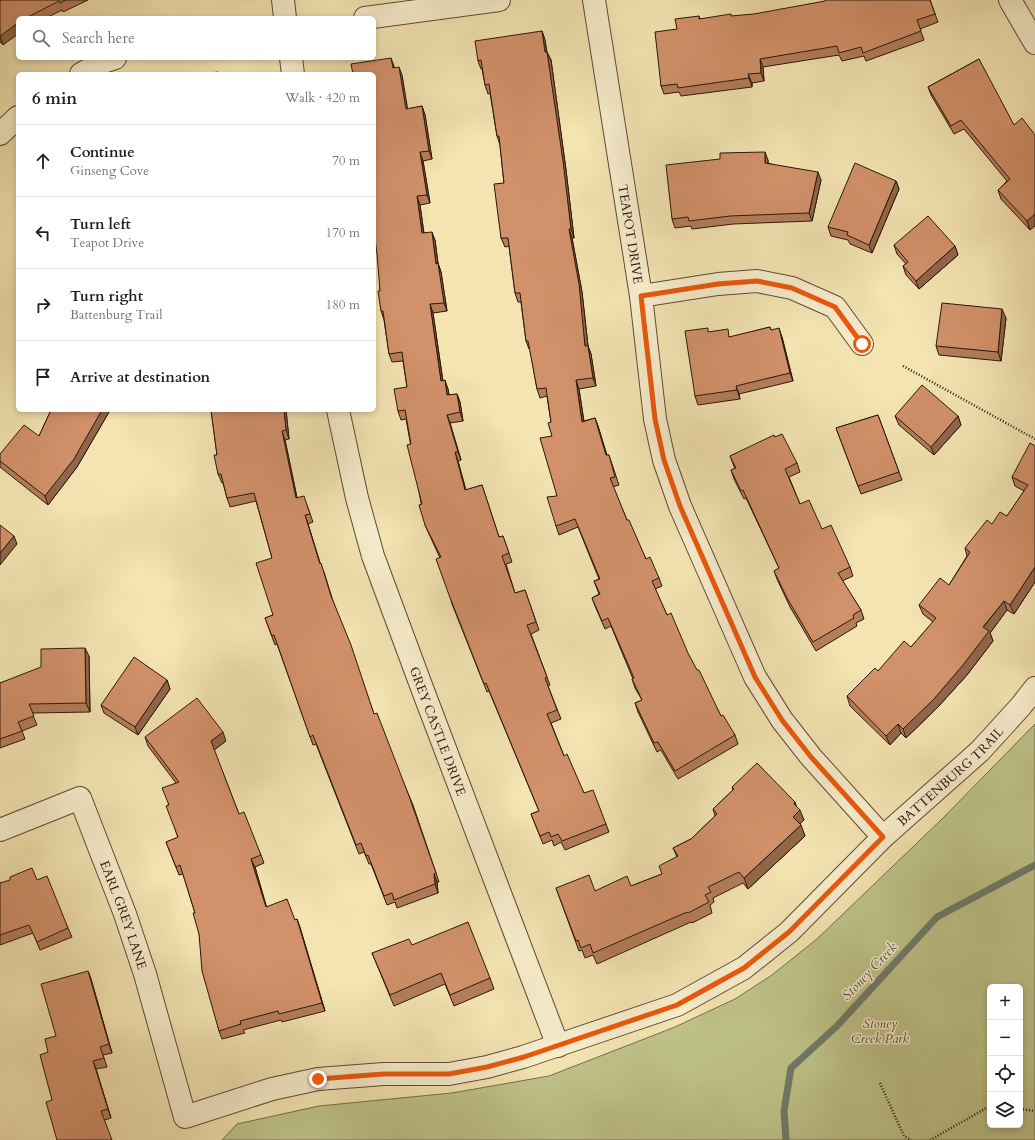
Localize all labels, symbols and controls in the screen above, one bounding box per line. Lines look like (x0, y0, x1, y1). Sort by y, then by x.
search box (16, 16, 376, 60)
icon: search (30, 27, 52, 49)
text: Search here (62, 28, 135, 48)
text: 6 min (32, 87, 77, 110)
text: Walk · 420 m (285, 89, 360, 107)
text: Continue (70, 142, 135, 162)
icon: ahead (32, 150, 54, 172)
text: 70 m (332, 152, 360, 170)
text: Ginseng Cove (70, 162, 149, 180)
street label: TEAPOT DRIVE (613, 183, 647, 285)
text: Turn left (70, 214, 131, 234)
icon: left (32, 222, 54, 244)
text: 170 m (326, 224, 360, 242)
text: Teapot Drive (70, 234, 144, 252)
text: Turn right (70, 286, 143, 306)
icon: right (32, 294, 54, 316)
text: 180 m (326, 296, 360, 314)
text: Battenburg Trail (70, 306, 162, 324)
route start (853, 335, 871, 353)
icon: arrive (32, 366, 54, 388)
text: Arrive at destination (70, 367, 210, 387)
street label: GREY CASTLE DRIVE (405, 664, 470, 799)
street label: BATTENBURG TRAIL (894, 723, 1008, 830)
street label: EARL GREY LANE (95, 858, 151, 972)
water label: Stoney Creek (837, 938, 901, 1005)
map controls (987, 984, 1023, 1128)
button: + (987, 984, 1023, 1020)
park label: Stoney Creek Park (851, 1015, 910, 1048)
button: − (987, 1020, 1023, 1056)
button: locate (987, 1056, 1023, 1092)
route end (309, 1070, 327, 1088)
button: layers (987, 1092, 1023, 1128)

